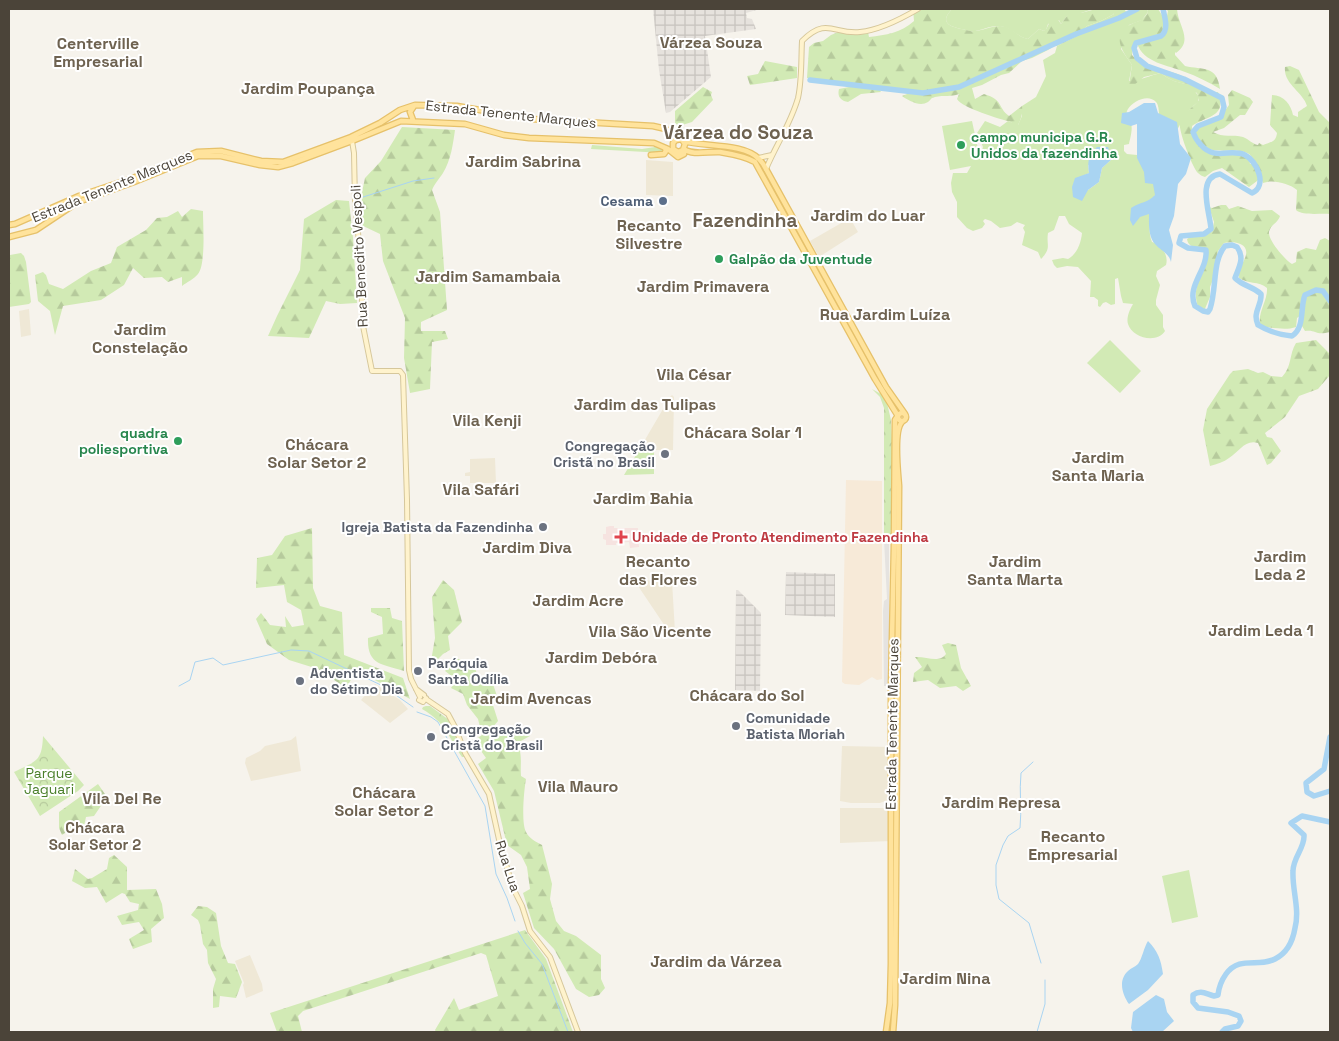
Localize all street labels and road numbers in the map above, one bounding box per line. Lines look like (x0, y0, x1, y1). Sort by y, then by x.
street label: Estrada Tenente Marques (425, 96, 597, 132)
street label: Estrada Tenente Marques (29, 146, 195, 226)
street label: Rua Benedito Vespoli (346, 184, 372, 328)
street label: Estrada Tenente Marques (882, 638, 902, 810)
street label: Rua Lua (491, 838, 525, 894)

